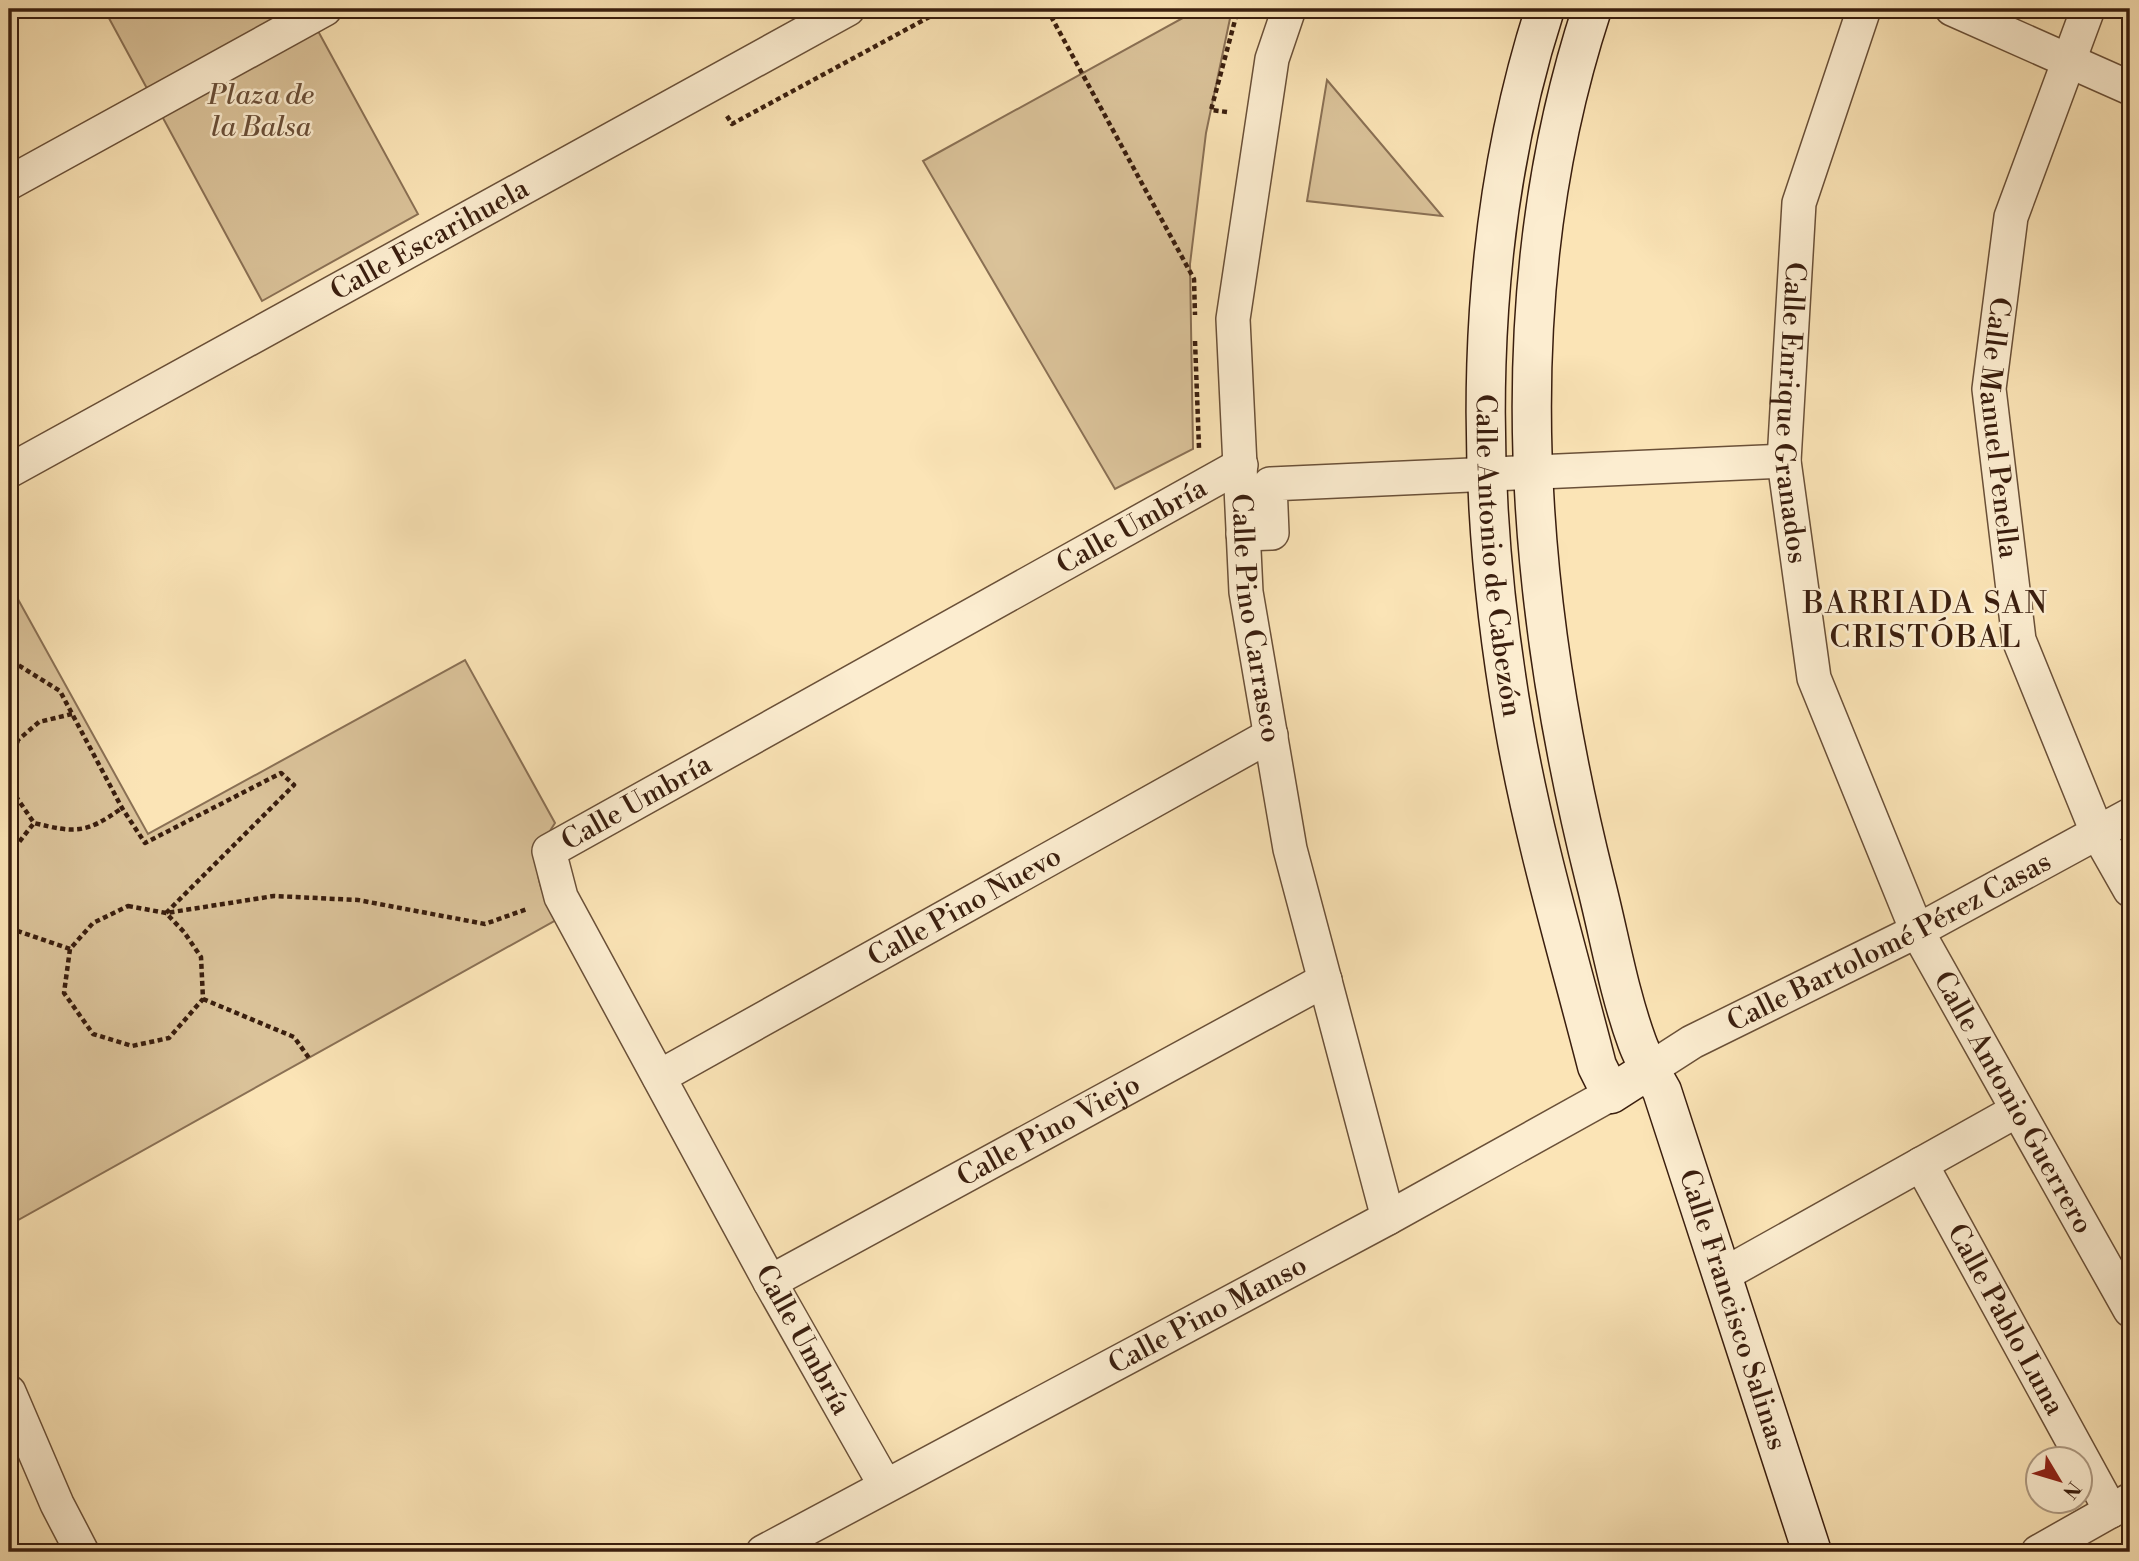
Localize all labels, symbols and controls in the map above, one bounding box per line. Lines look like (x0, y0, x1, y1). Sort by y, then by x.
park label: Plaza de la Balsa (207, 78, 314, 145)
street label: Calle Escarihuela (324, 170, 535, 308)
street label: Calle Enrique Granados (1766, 261, 1815, 566)
street label: Calle Manuel Penella (1971, 295, 2027, 561)
street label: Calle Antonio de Cabezón (1468, 394, 1530, 720)
street label: Calle Umbría (1050, 470, 1214, 582)
street label: Calle Pino Carrasco (1224, 493, 1289, 745)
district label: BARRIADA SAN CRISTÓBAL (1802, 585, 2049, 657)
street label: Calle Umbría (555, 746, 718, 858)
street label: Calle Pino Nuevo (862, 838, 1067, 974)
street label: Calle Bartolomé Pérez Casas (1721, 844, 2057, 1039)
street label: Calle Antonio Guerrero (1926, 965, 2101, 1240)
street label: Calle Pino Viejo (951, 1067, 1146, 1194)
street label: Calle Francisco Salinas (1671, 1165, 1795, 1454)
street label: Calle Pablo Luna (1940, 1217, 2073, 1422)
street label: Calle Pino Manso (1102, 1247, 1313, 1382)
street label: Calle Umbría (747, 1259, 859, 1422)
north arrow (2024, 1446, 2094, 1516)
text: N (2058, 1477, 2086, 1503)

